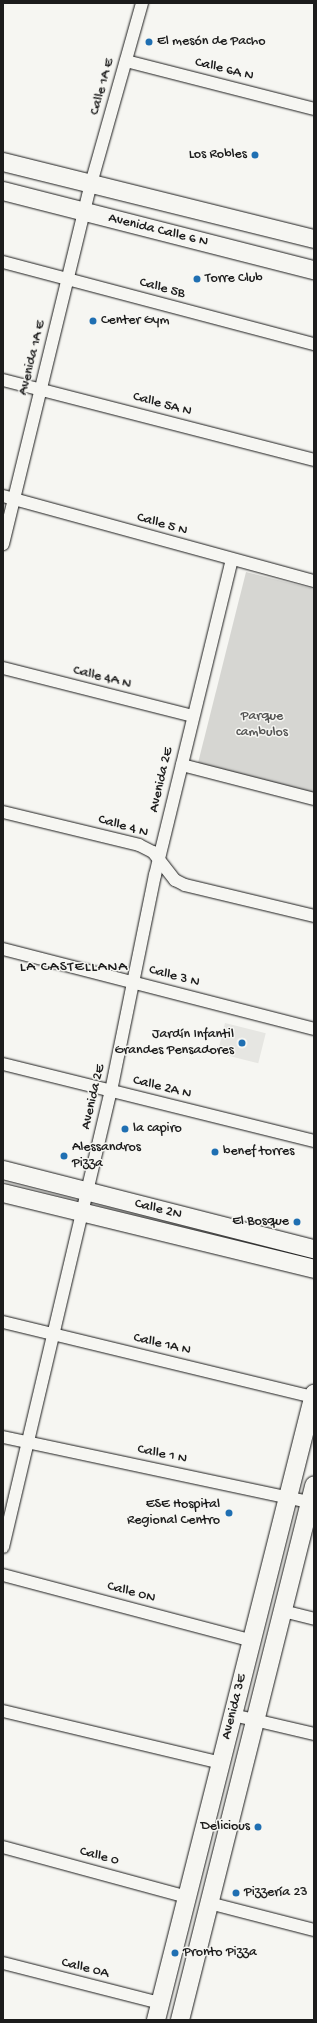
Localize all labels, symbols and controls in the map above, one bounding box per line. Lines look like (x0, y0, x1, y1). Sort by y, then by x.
place label: El mesón de Pacho (157, 34, 265, 50)
marker: El mesón de Pacho (144, 37, 154, 47)
street label: Calle 6A N (193, 55, 255, 85)
street label: Calle 1A E (87, 57, 119, 117)
place label: Los Robles (189, 147, 247, 163)
marker: Los Robles (250, 150, 260, 160)
street label: Avenida Calle 6 N (106, 210, 210, 252)
place label: Torre Club (205, 271, 263, 287)
marker: Torre Club (192, 274, 202, 284)
street label: Calle 5B (137, 275, 187, 303)
place label: Center Gym (101, 313, 169, 329)
marker: Center Gym (88, 316, 98, 326)
street label: Avenida 1A E (16, 319, 50, 397)
street label: Calle 5A N (131, 389, 193, 421)
street label: Calle 5 N (135, 510, 189, 540)
street label: Calle 4A N (71, 663, 133, 693)
park label: Parque cambulos (236, 709, 288, 742)
street label: Avenida 2E (146, 746, 178, 814)
street label: Calle 4 N (96, 812, 150, 842)
district label: LA CASTELLANA (20, 959, 128, 977)
street label: Calle 3 N (147, 962, 201, 992)
place label: Jardín Infantil Grandes Pensadores (115, 1027, 234, 1060)
marker: Jardín Infantil Grandes Pensadores (237, 1038, 247, 1048)
street label: Avenida 2E (78, 1063, 110, 1131)
street label: Calle 2A N (131, 1073, 193, 1103)
place label: la capiro (133, 1121, 182, 1137)
marker: la capiro (120, 1124, 130, 1134)
place label: Alessandros Pizza (72, 1140, 141, 1172)
place label: benef torres (223, 1144, 294, 1160)
marker: benef torres (210, 1147, 220, 1157)
marker: Alessandros Pizza (59, 1151, 69, 1161)
street label: Calle 2N (133, 1196, 183, 1224)
place label: El Bosque (232, 1214, 289, 1230)
marker: El Bosque (292, 1217, 302, 1227)
street label: Calle 1A N (132, 1330, 192, 1360)
street label: Calle 1 N (136, 1442, 188, 1468)
place label: ESE Hospital Regional Centro (127, 1497, 220, 1530)
marker: ESE Hospital Regional Centro (223, 1507, 235, 1519)
street label: Calle 0N (105, 1579, 157, 1607)
street label: Avenida 3E (219, 1673, 251, 1741)
place label: Delicious (201, 1819, 250, 1835)
marker: Delicious (253, 1822, 263, 1832)
street label: Calle 0 (77, 1844, 121, 1870)
place label: Pizzería 23 (244, 1885, 308, 1901)
marker: Pizzería 23 (231, 1888, 241, 1898)
place label: Pronto Pizza (183, 1945, 257, 1961)
marker: Pronto Pizza (170, 1948, 180, 1958)
street label: Calle 0A (60, 1955, 110, 1983)

